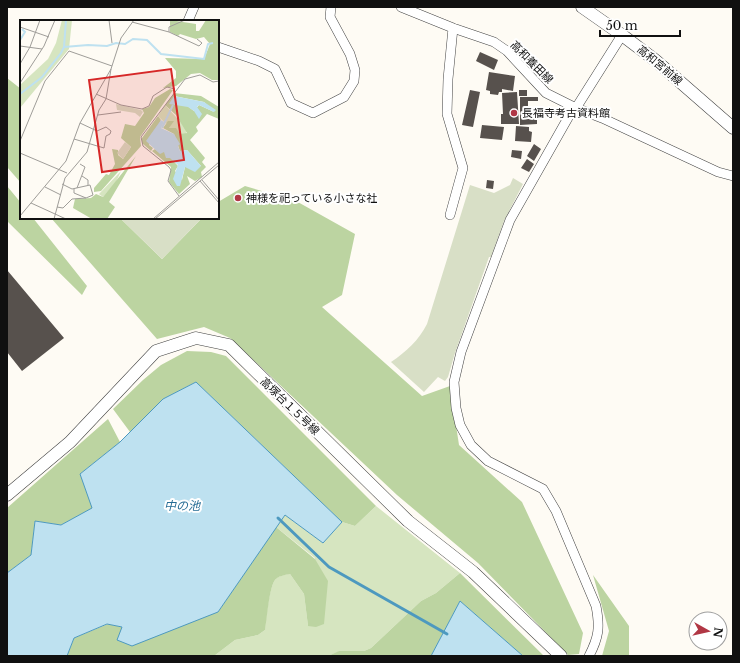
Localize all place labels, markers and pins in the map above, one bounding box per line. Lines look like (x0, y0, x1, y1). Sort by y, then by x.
place label: 長福寺考古資料館 (522, 106, 610, 120)
marker: 長福寺考古資料館 (509, 108, 519, 118)
place label: 神様を祀っている小さな社 (246, 191, 377, 205)
marker: 神様を祀っている小さな社 (233, 193, 243, 203)

